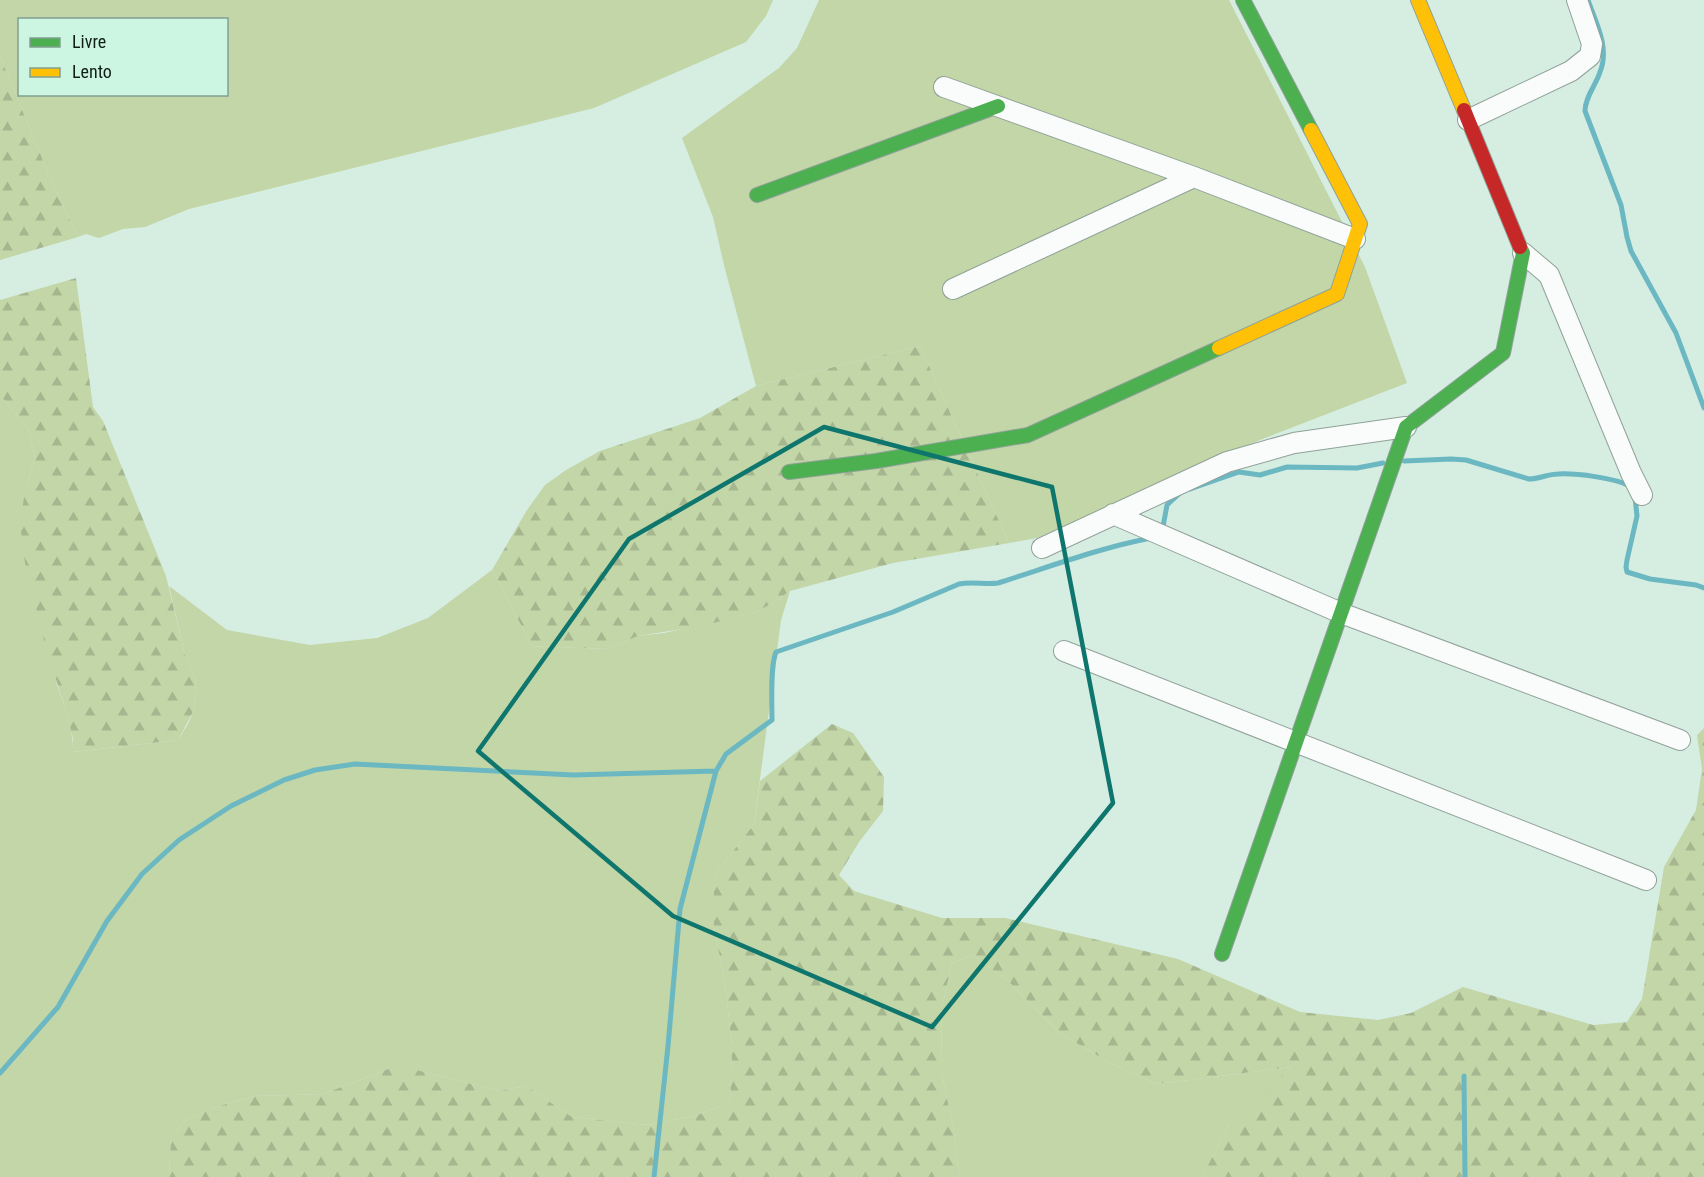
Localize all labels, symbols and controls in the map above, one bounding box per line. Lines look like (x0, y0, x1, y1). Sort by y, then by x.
legend (18, 18, 228, 96)
text: Livre (72, 31, 106, 52)
text: Lento (72, 61, 112, 82)

